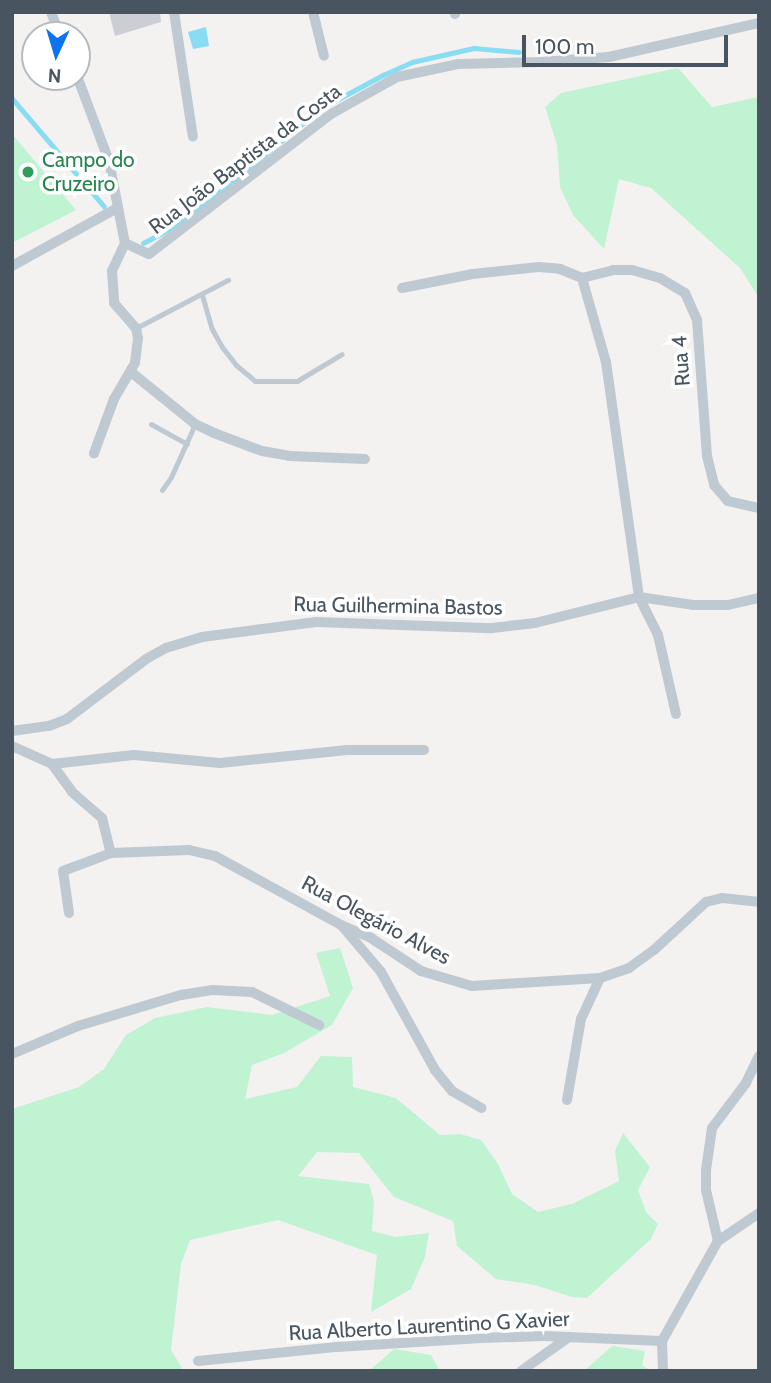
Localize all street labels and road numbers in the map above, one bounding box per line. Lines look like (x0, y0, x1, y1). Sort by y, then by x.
street label: Rua João Baptista da Costa (144, 79, 346, 239)
street label: Rua 4 (667, 335, 695, 387)
street label: Rua Guilhermina Bastos (293, 592, 503, 620)
street label: Rua Olegário Alves (297, 870, 455, 970)
street label: Rua Alberto Laurentino G Xavier (288, 1306, 570, 1346)

